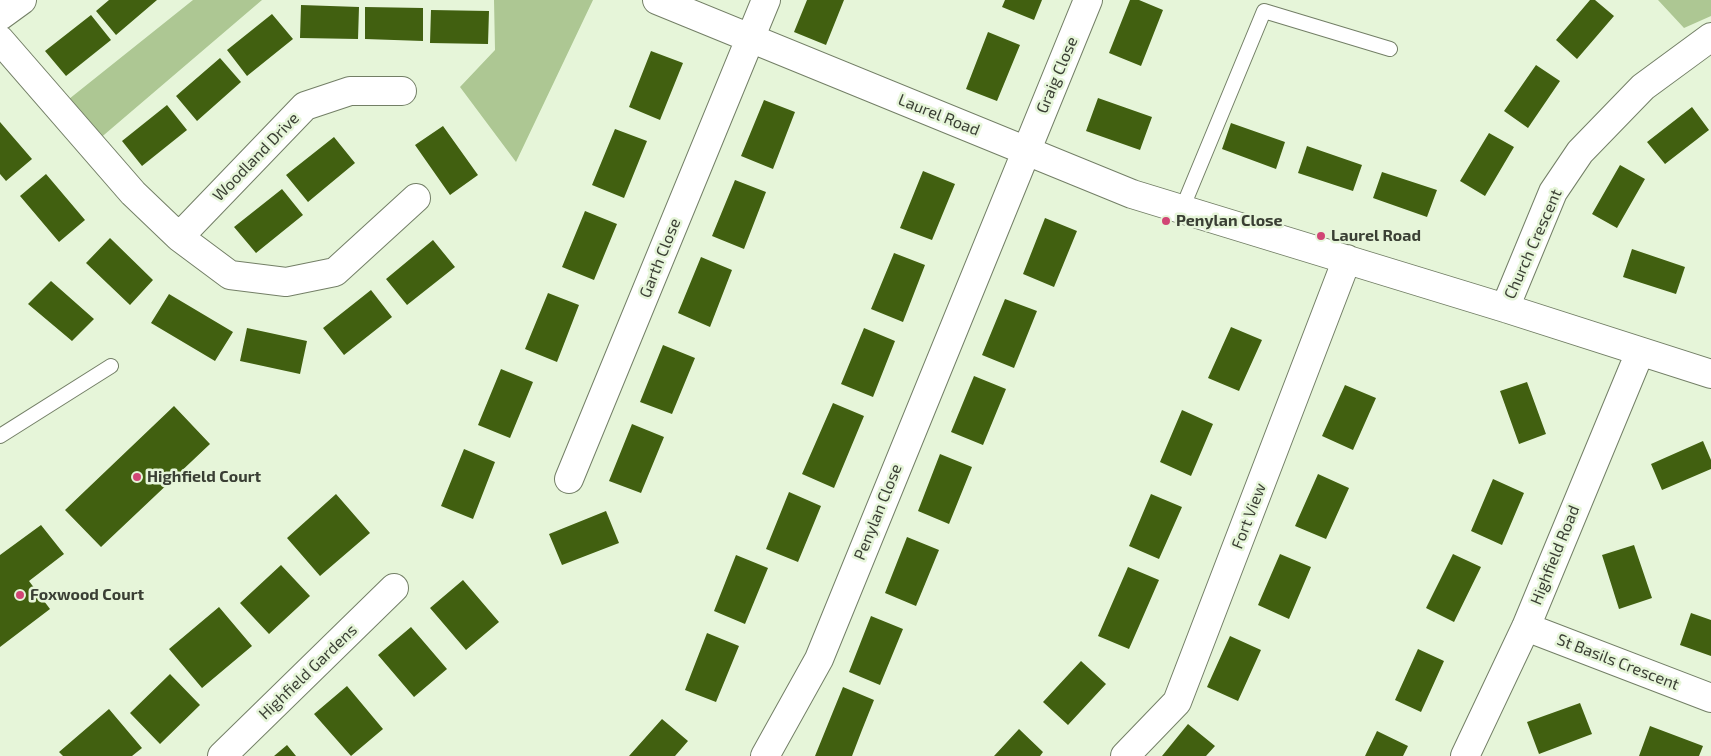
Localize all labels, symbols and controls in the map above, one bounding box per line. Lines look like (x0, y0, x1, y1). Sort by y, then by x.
street label: Graig Close (1032, 34, 1082, 116)
street label: Laurel Road (895, 90, 983, 140)
street label: Woodland Drive (209, 109, 303, 205)
street label: Church Crescent (1500, 186, 1566, 302)
place label: Penylan Close (1176, 211, 1283, 231)
marker: Penylan Close (1160, 215, 1172, 227)
street label: Garth Close (635, 216, 685, 300)
place label: Laurel Road (1331, 226, 1421, 246)
marker: Laurel Road (1315, 230, 1327, 242)
street label: Penylan Close (850, 461, 906, 563)
place label: Highfield Court (147, 467, 261, 487)
marker: Highfield Court (131, 471, 143, 483)
street label: Fort View (1228, 480, 1270, 552)
street label: Highfield Road (1526, 502, 1584, 608)
place label: Foxwood Court (30, 585, 144, 605)
marker: Foxwood Court (14, 589, 26, 601)
street label: Highfield Gardens (255, 620, 361, 724)
street label: St Basils Crescent (1554, 630, 1682, 694)

